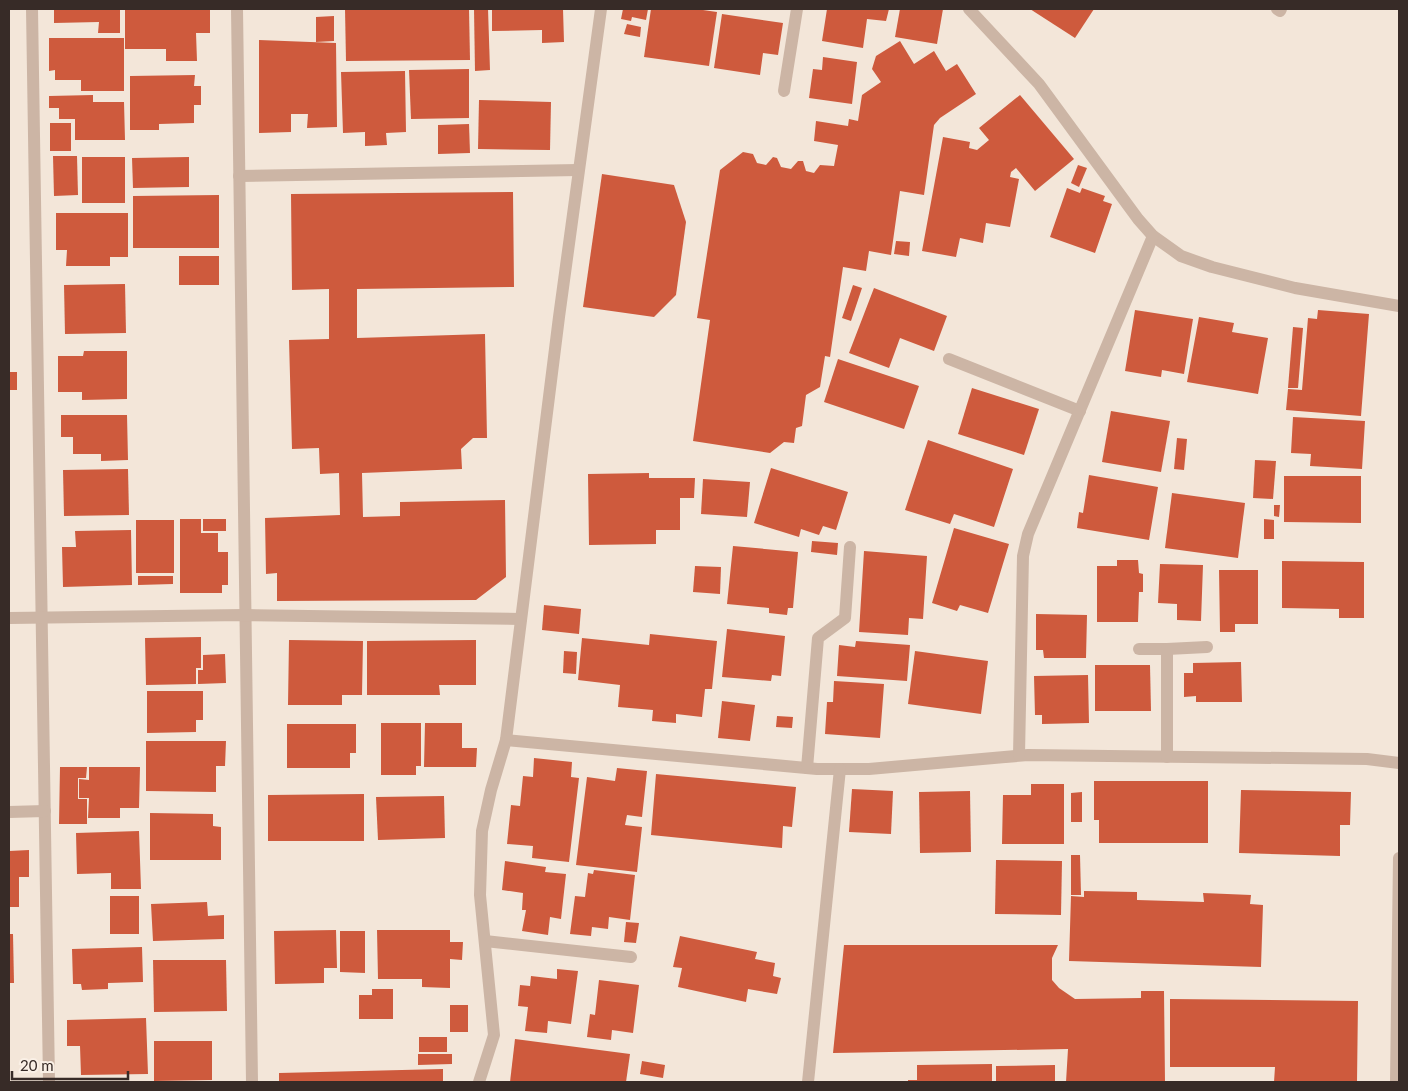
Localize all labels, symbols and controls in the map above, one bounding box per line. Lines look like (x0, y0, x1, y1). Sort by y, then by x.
scale bar (12, 1048, 129, 1080)
text: 20 m (20, 1056, 54, 1074)

